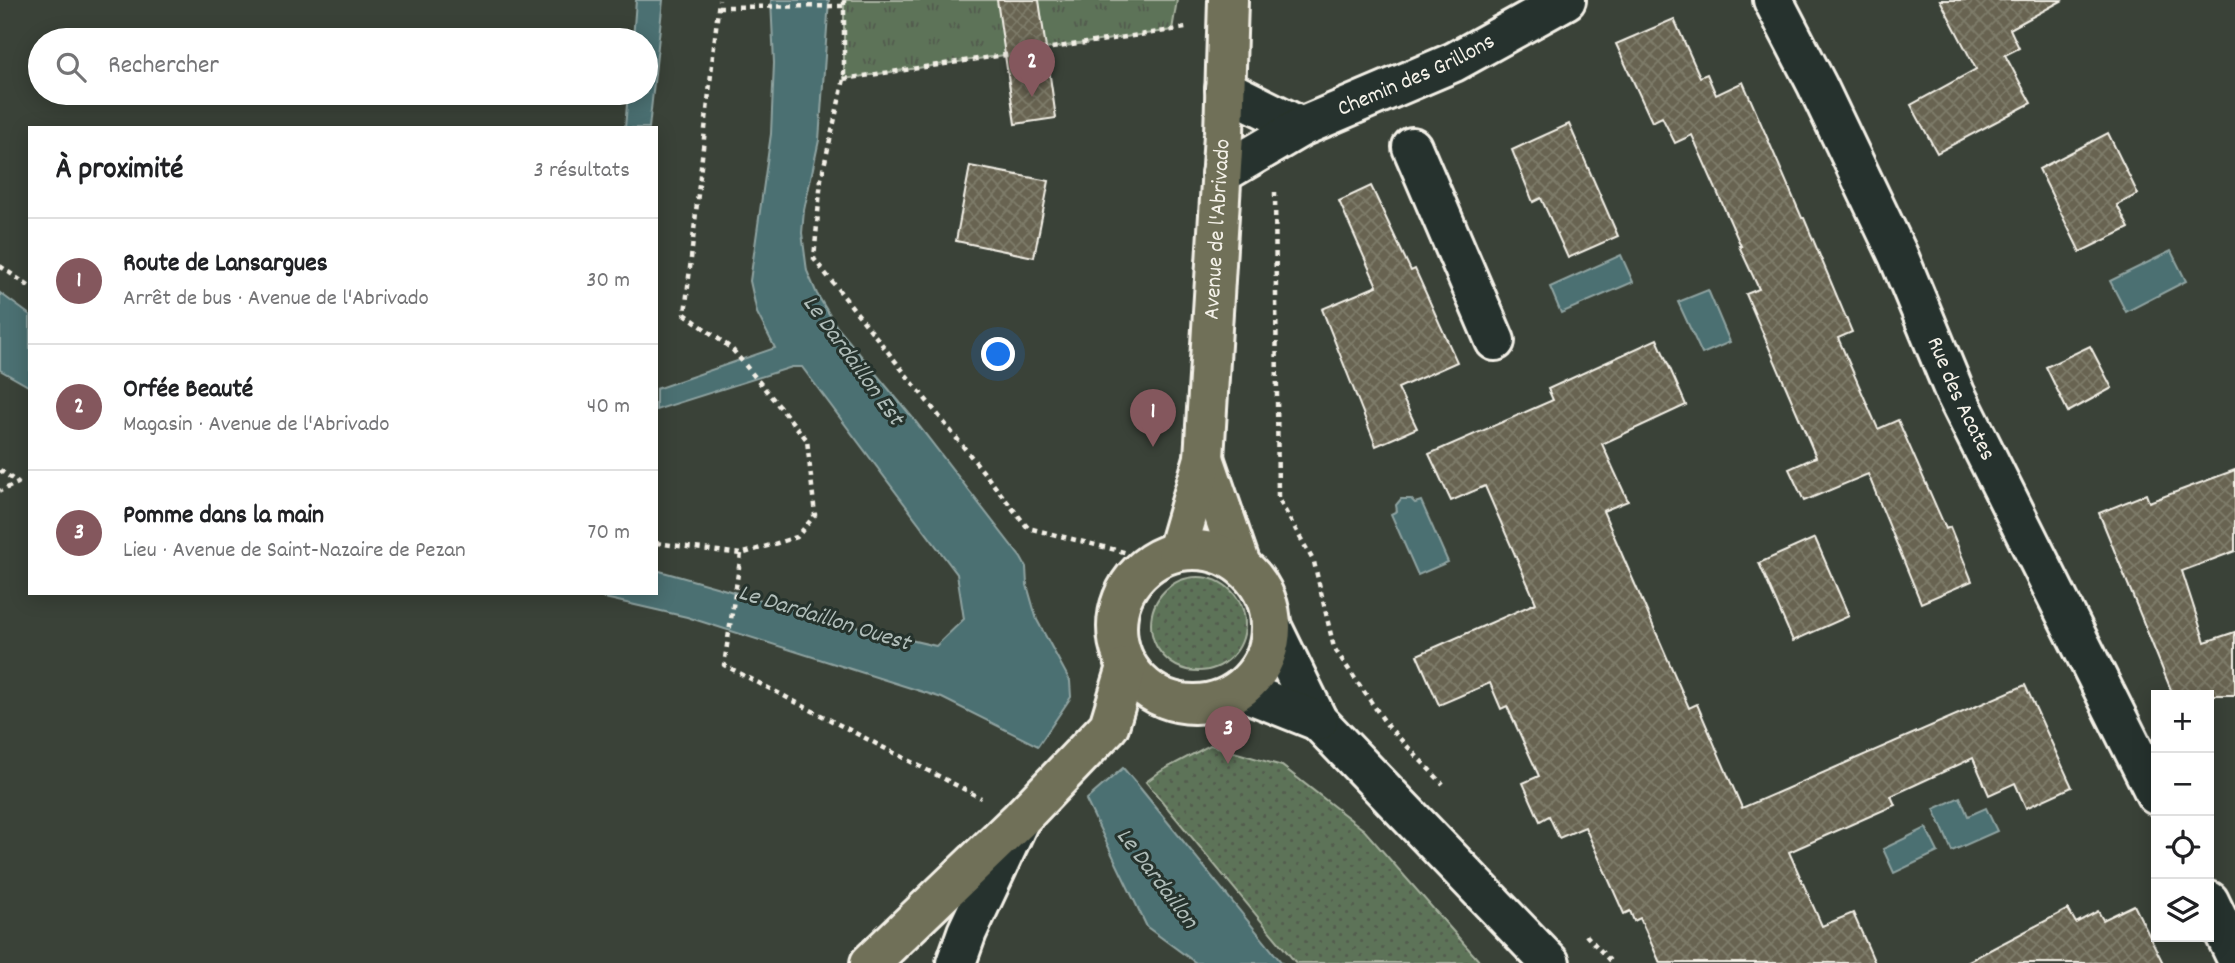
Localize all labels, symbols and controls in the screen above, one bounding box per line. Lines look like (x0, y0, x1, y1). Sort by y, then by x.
street label: Chemin des Grillons (1333, 26, 1501, 126)
search box (28, 28, 658, 105)
pin: 2 (1009, 39, 1055, 97)
icon: search (52, 48, 90, 86)
text: Rechercher (108, 48, 219, 85)
street label: Avenue de l'Abrivado (1196, 138, 1240, 321)
text: À proximité (56, 150, 183, 193)
text: 3 résultats (534, 155, 630, 188)
text: Route de Lansargues (123, 246, 328, 283)
text: 1 (76, 265, 82, 298)
text: 30 m (586, 265, 630, 298)
text: Arrêt de bus · Avenue de l'Abrivado (123, 283, 429, 316)
water label: Le Dardaillon Est (793, 289, 912, 435)
street label: Rue des Acates (1917, 332, 2003, 467)
your location (981, 337, 1015, 371)
text: Orfée Beauté (123, 372, 253, 409)
pin: 1 (1130, 389, 1176, 447)
text: 2 (74, 391, 84, 424)
text: 40 m (587, 391, 630, 424)
text: Magasin · Avenue de l'Abrivado (123, 409, 389, 442)
text: Pomme dans la main (123, 498, 324, 535)
text: 3 (74, 517, 84, 550)
text: 70 m (588, 517, 630, 550)
text: Lieu · Avenue de Saint-Nazaire de Pezan (123, 535, 466, 568)
water label: Le Dardaillon Ouest (734, 577, 916, 662)
map controls (2151, 690, 2214, 942)
button: + (2151, 690, 2214, 753)
pin: 3 (1205, 706, 1251, 764)
button: − (2151, 753, 2214, 816)
button: locate (2151, 816, 2214, 879)
water label: Le Dardaillon (1107, 821, 1206, 937)
button: layers (2151, 879, 2214, 942)

